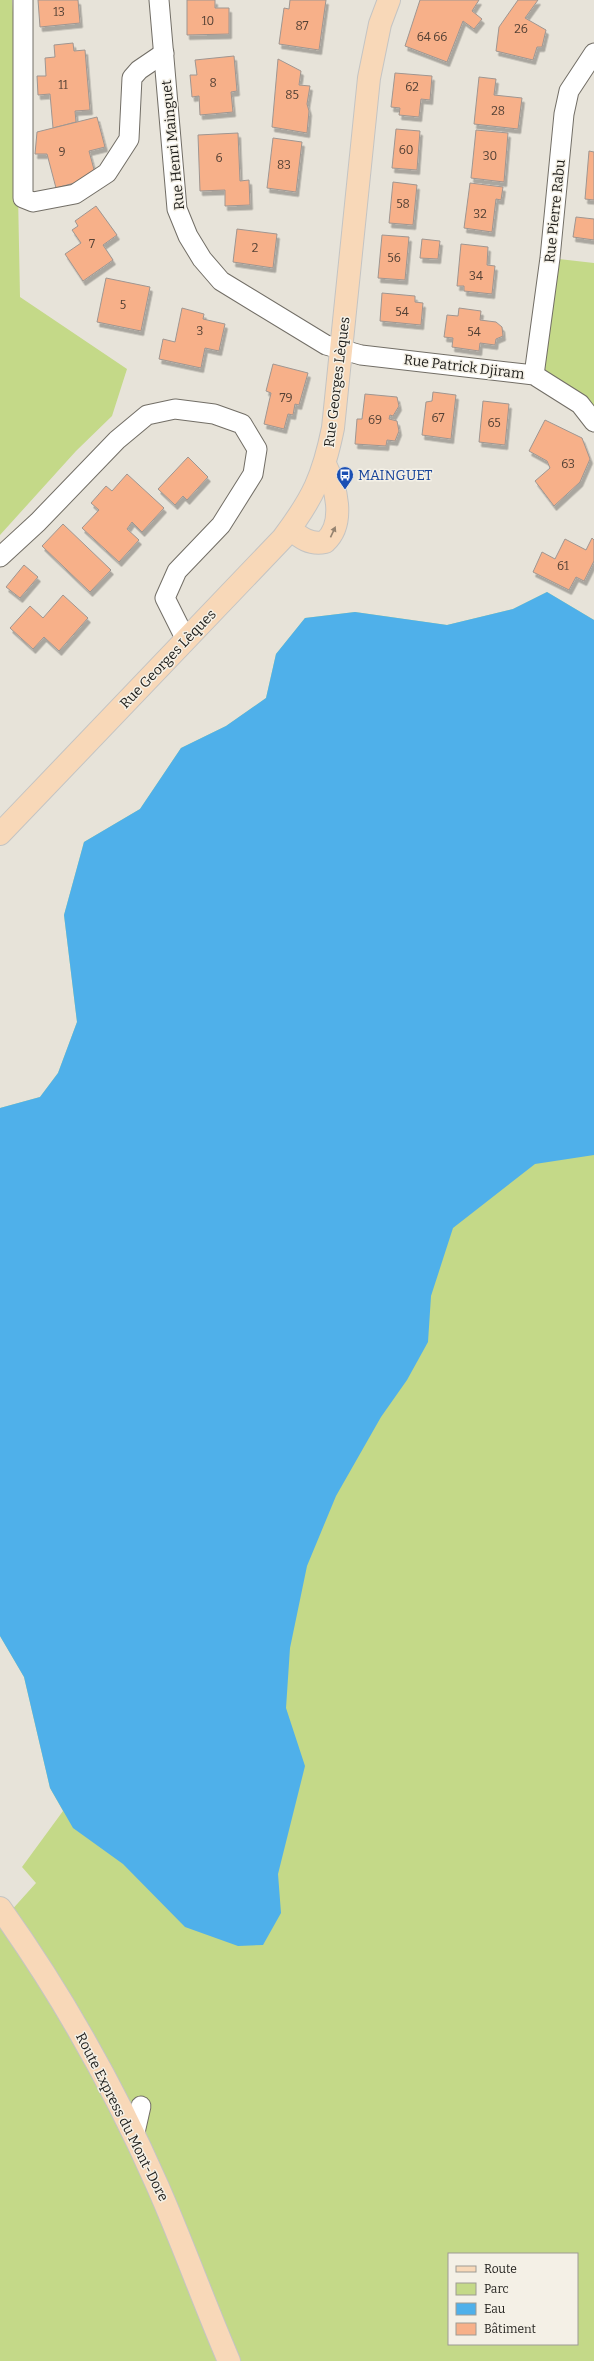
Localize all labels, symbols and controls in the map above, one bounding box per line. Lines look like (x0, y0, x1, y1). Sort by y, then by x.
house number: 13 (53, 5, 65, 19)
house number: 10 (202, 14, 214, 28)
house number: 87 (295, 19, 309, 33)
house number: 26 (514, 22, 528, 36)
house number: 64 66 (417, 30, 447, 44)
house number: 8 (209, 76, 217, 90)
house number: 11 (58, 78, 68, 92)
street label: Rue Henri Mainguet (158, 79, 188, 211)
house number: 62 (405, 80, 419, 94)
house number: 85 (285, 88, 299, 102)
house number: 28 (491, 104, 505, 118)
house number: 60 (399, 143, 413, 157)
house number: 9 (58, 145, 66, 159)
house number: 30 (483, 149, 497, 163)
house number: 6 (215, 151, 223, 165)
house number: 83 (277, 158, 291, 172)
street label: Rue Pierre Rabu (541, 158, 569, 264)
house number: 58 (396, 197, 410, 211)
house number: 32 (473, 207, 487, 221)
house number: 7 (89, 237, 95, 251)
house number: 2 (252, 241, 258, 255)
house number: 56 (387, 251, 401, 265)
house number: 34 (469, 269, 483, 283)
house number: 5 (120, 298, 126, 312)
house number: 54 (395, 305, 409, 319)
street label: Rue Georges Lèques (321, 316, 353, 448)
house number: 3 (197, 324, 204, 338)
house number: 54 (467, 325, 481, 339)
street label: Rue Patrick Djiram (403, 351, 526, 383)
house number: 79 (280, 391, 292, 405)
house number: 67 (432, 411, 444, 425)
house number: 69 (368, 413, 382, 427)
house number: 65 (487, 416, 501, 430)
house number: 63 (561, 457, 575, 471)
bus stop icon: MAINGUET (335, 465, 355, 490)
place label: MAINGUET (358, 467, 433, 484)
one-way arrow (330, 526, 336, 538)
house number: 61 (557, 559, 569, 573)
street label: Rue Georges Lèques (116, 606, 220, 712)
street label: Route Express du Mont-Dore (72, 2030, 172, 2204)
legend (448, 2253, 578, 2345)
text: Route (484, 2262, 517, 2276)
text: Parc (484, 2282, 509, 2296)
text: Eau (484, 2302, 506, 2316)
text: Bâtiment (484, 2322, 537, 2336)

